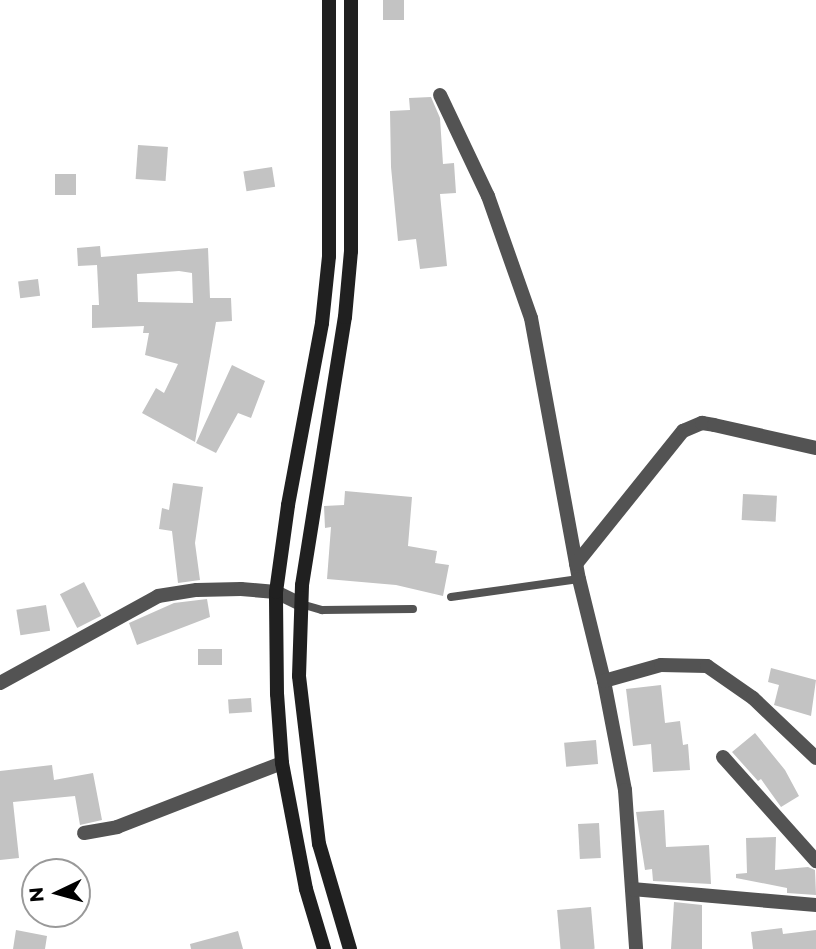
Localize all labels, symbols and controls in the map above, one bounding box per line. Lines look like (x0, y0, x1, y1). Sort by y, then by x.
north arrow (21, 858, 91, 928)
text: N (24, 886, 49, 903)

